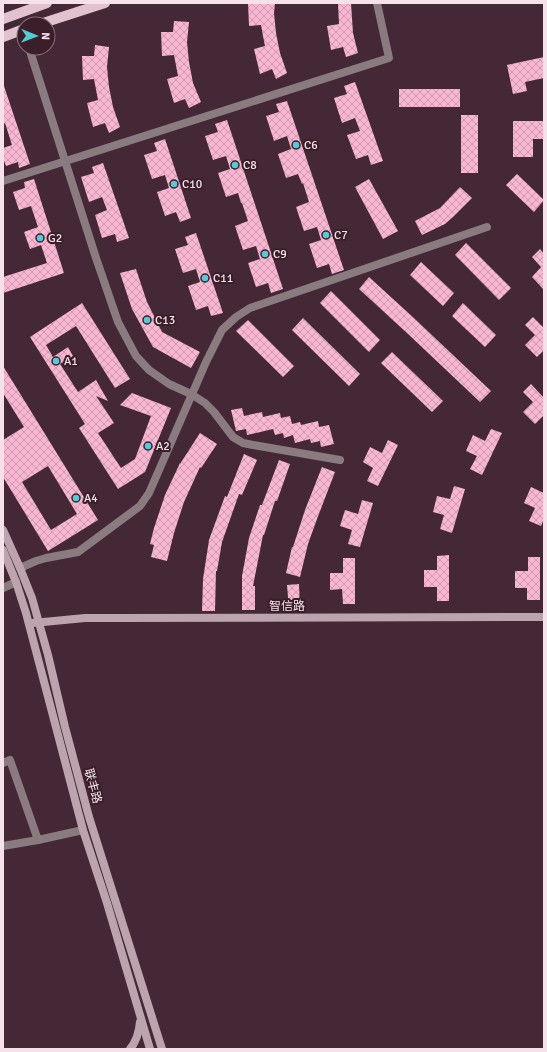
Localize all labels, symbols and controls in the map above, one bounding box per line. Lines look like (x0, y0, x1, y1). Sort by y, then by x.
north arrow (16, 16, 56, 56)
text: N (39, 32, 52, 40)
place label: C6 (304, 138, 318, 153)
marker: C6 (291, 140, 301, 150)
place label: C8 (243, 158, 257, 173)
marker: C8 (230, 160, 240, 170)
place label: C10 (182, 177, 202, 192)
marker: C10 (169, 179, 179, 189)
place label: C7 (334, 228, 348, 243)
marker: C7 (321, 230, 331, 240)
place label: G2 (48, 231, 62, 246)
marker: G2 (35, 233, 45, 243)
place label: C9 (273, 247, 287, 262)
marker: C9 (260, 249, 270, 259)
place label: C11 (213, 271, 233, 286)
marker: C11 (200, 273, 210, 283)
place label: C13 (155, 313, 175, 328)
marker: C13 (142, 315, 152, 325)
place label: A1 (64, 354, 78, 369)
marker: A1 (51, 356, 61, 366)
place label: A2 (156, 439, 170, 454)
marker: A2 (143, 441, 153, 451)
place label: A4 (84, 491, 98, 506)
marker: A4 (71, 493, 81, 503)
street label: 智信路 (269, 599, 305, 614)
street label: 联丰路 (81, 767, 104, 805)

